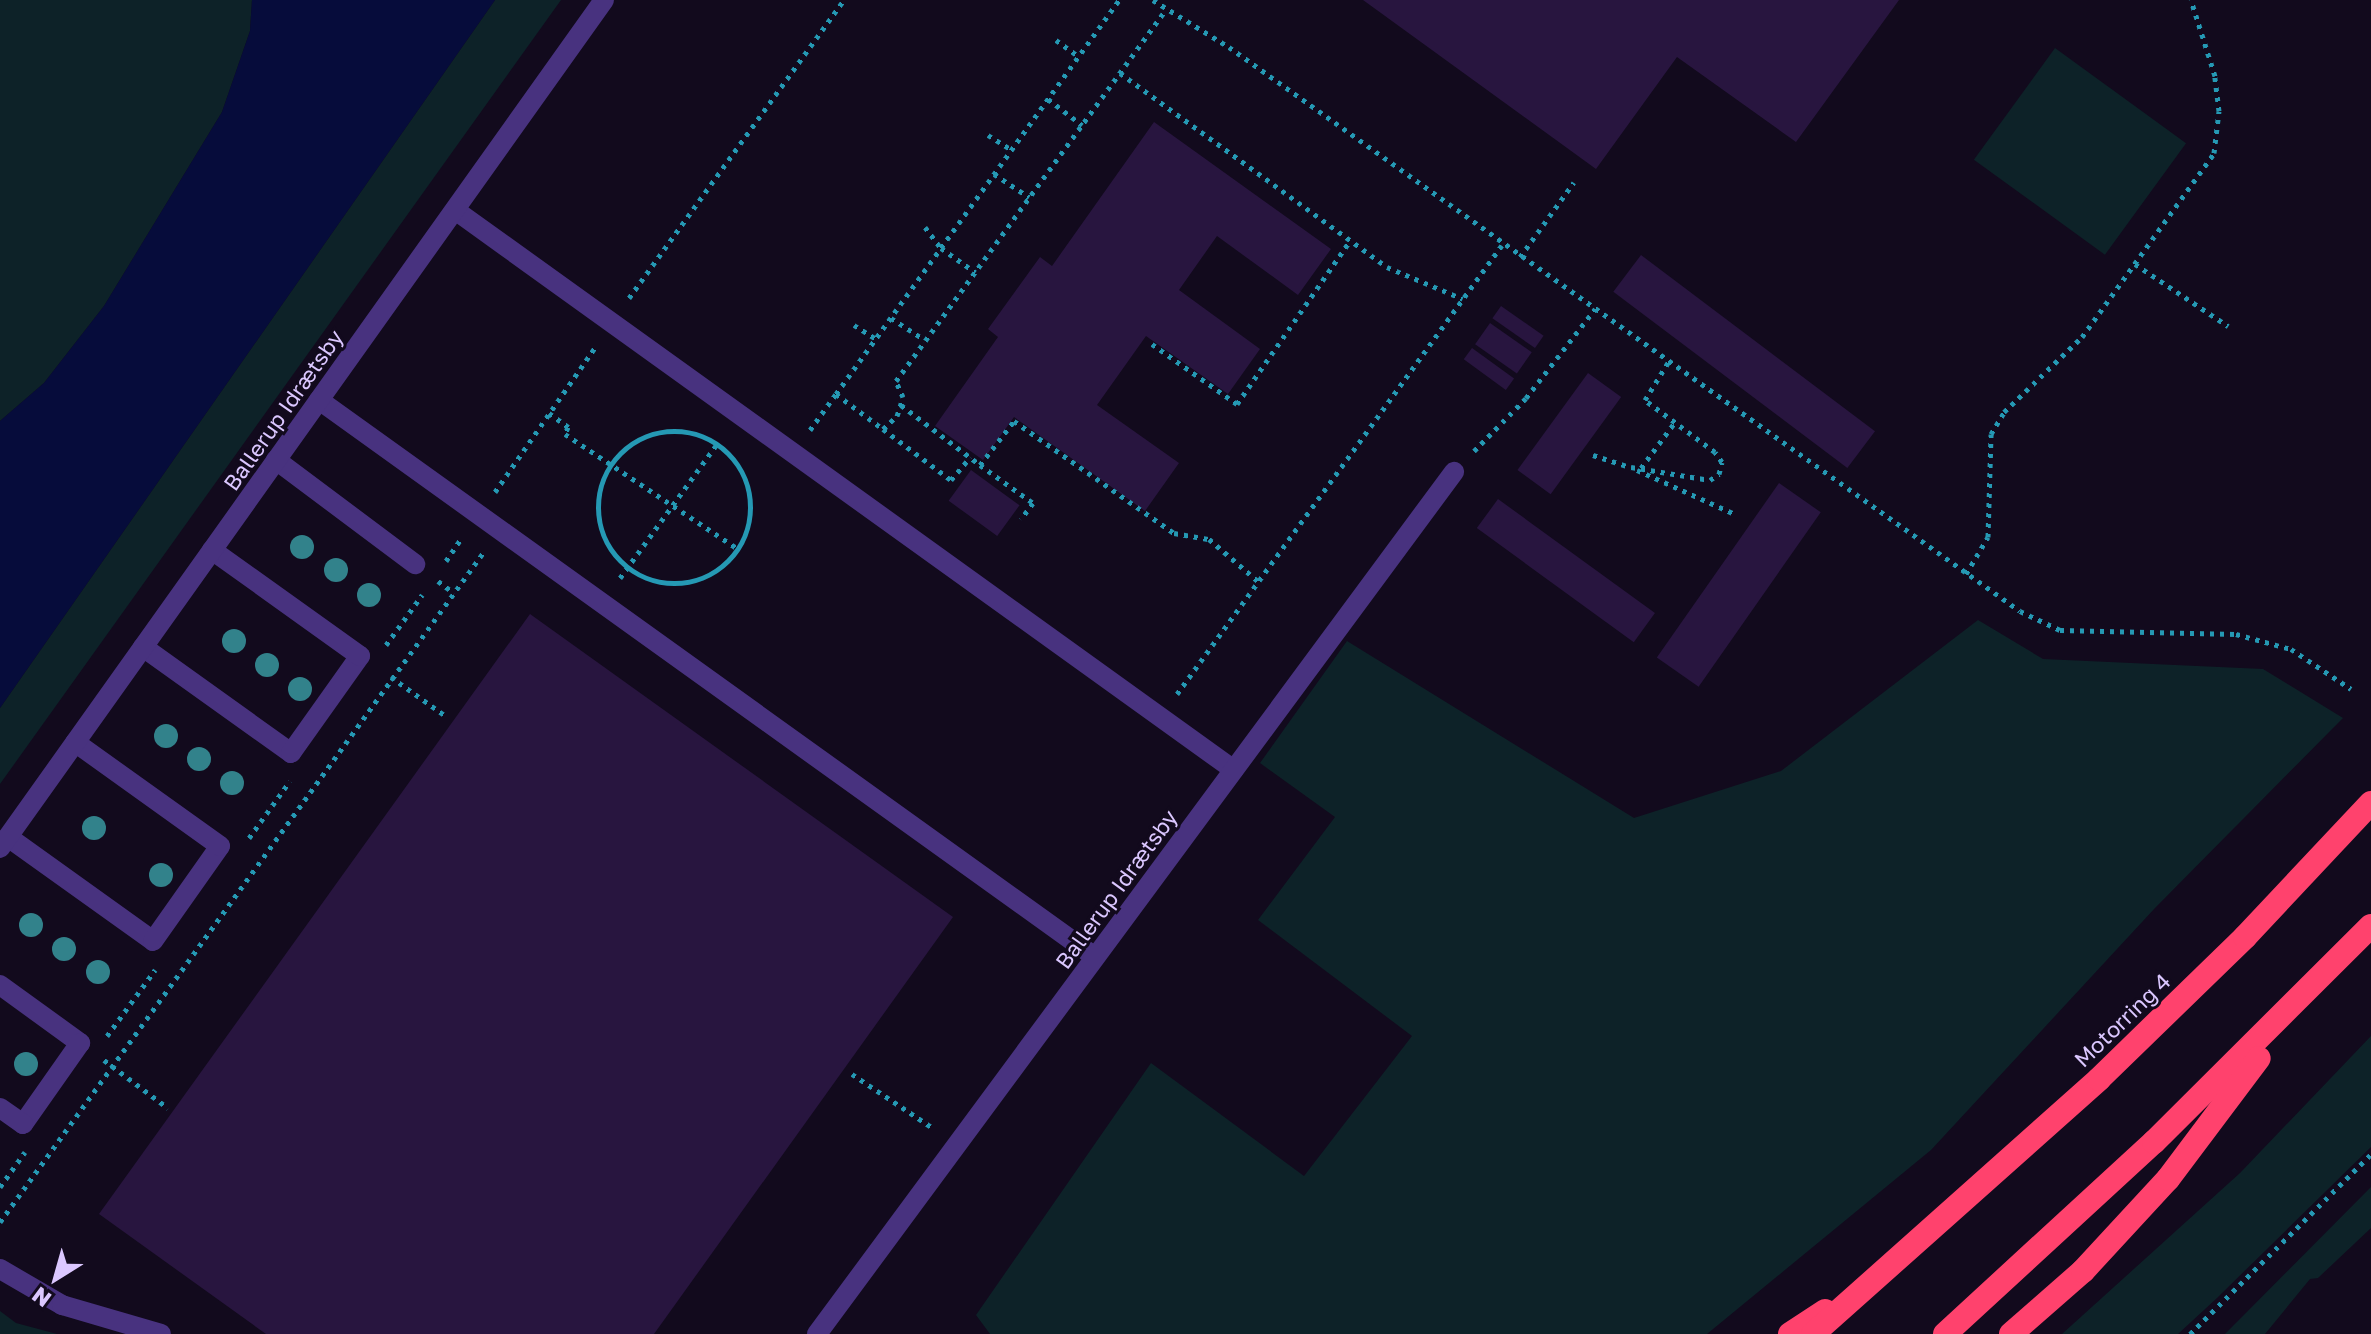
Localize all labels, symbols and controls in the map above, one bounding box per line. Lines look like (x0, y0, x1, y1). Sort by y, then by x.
street label: Ballerup Idrætsby (218, 325, 348, 495)
street label: Ballerup Idrætsby (1049, 804, 1183, 974)
street label: Motorring 4 (2069, 968, 2175, 1072)
north arrow (16, 1238, 96, 1318)
text: N (26, 1282, 56, 1313)

